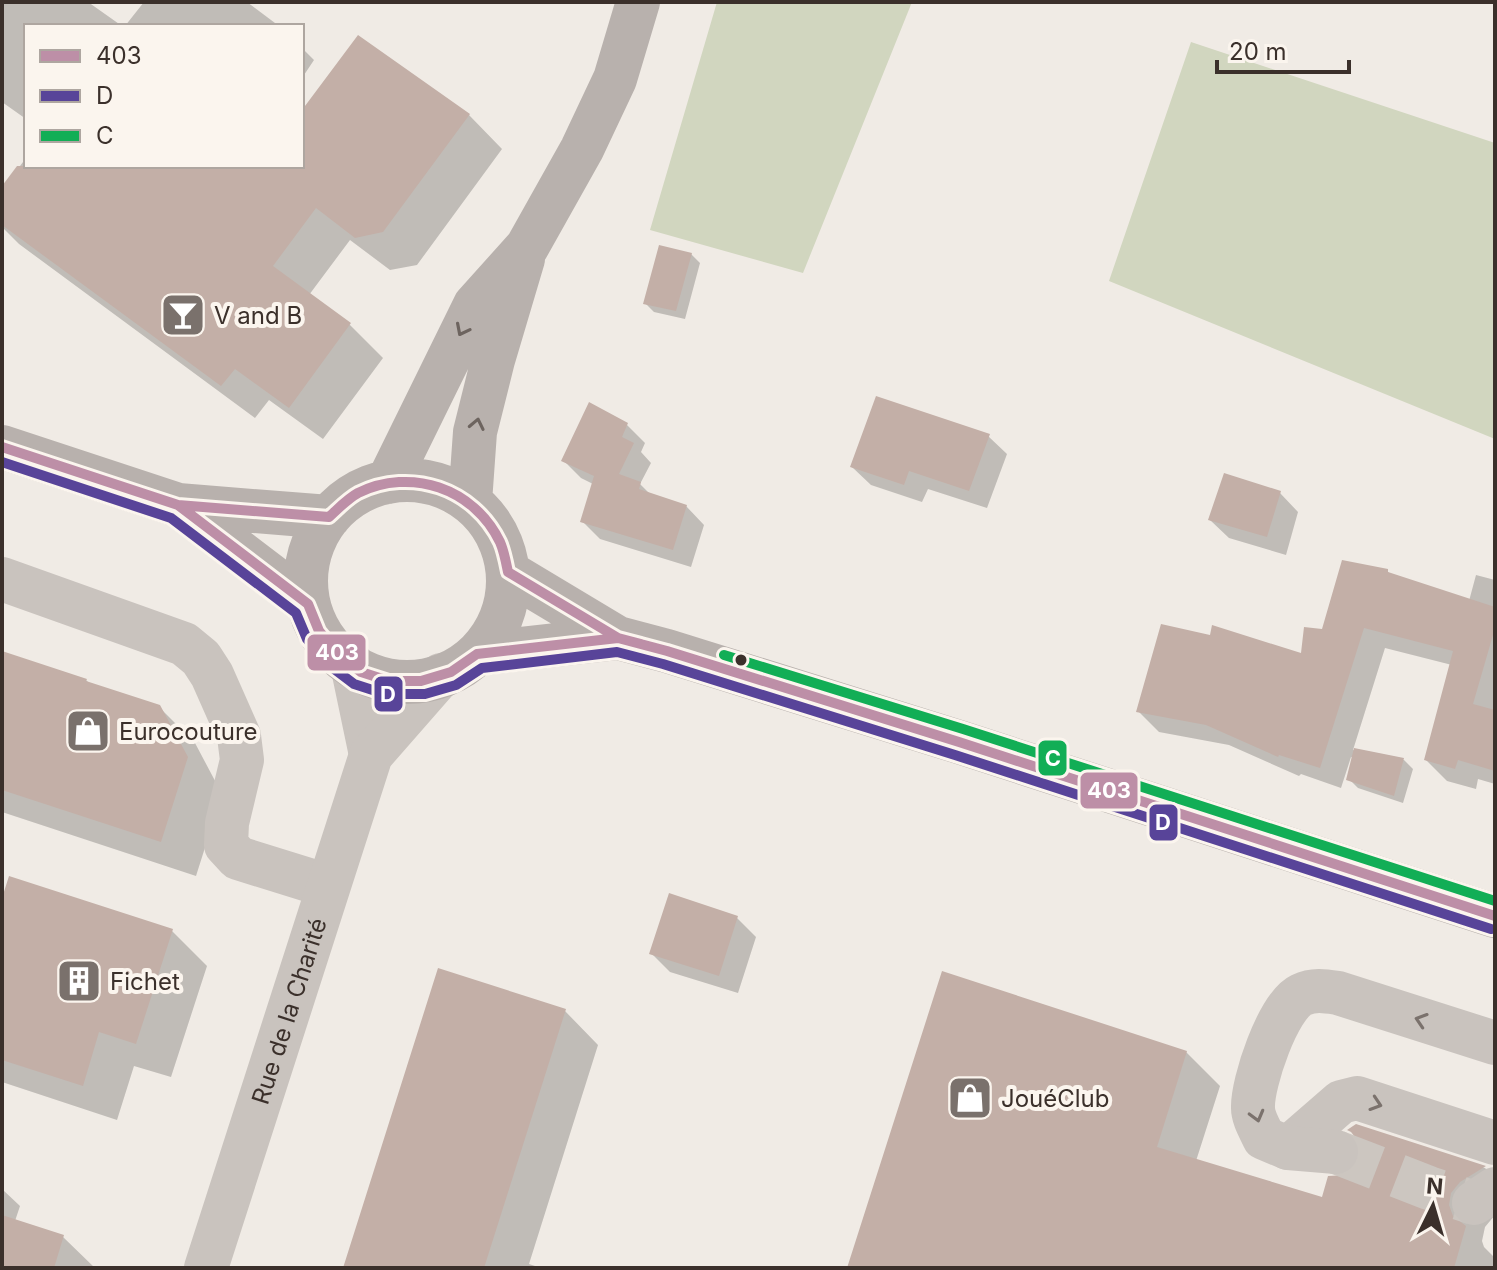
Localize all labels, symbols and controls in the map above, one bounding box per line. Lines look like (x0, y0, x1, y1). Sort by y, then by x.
legend (24, 24, 304, 168)
scale bar (1217, 24, 1349, 74)
text: 20 m (1229, 37, 1287, 66)
text: 403 (96, 41, 141, 70)
text: D (96, 81, 113, 110)
text: C (96, 121, 114, 150)
bar icon: V and B (159, 291, 207, 339)
place label: V and B (214, 301, 302, 330)
one-way arrow (456, 322, 472, 337)
one-way arrow (468, 418, 485, 432)
line badge: 403 (306, 633, 367, 672)
text: 403 (315, 639, 359, 665)
unlabelled marker (733, 652, 749, 668)
line badge: D (373, 675, 404, 713)
text: D (380, 681, 396, 707)
shop icon: Eurocouture (64, 707, 112, 755)
place label: Eurocouture (119, 717, 258, 746)
line badge: C (1037, 739, 1068, 777)
text: C (1045, 745, 1061, 771)
line badge: 403 (1079, 771, 1139, 810)
text: 403 (1087, 777, 1131, 803)
line badge: D (1148, 803, 1179, 842)
text: D (1155, 809, 1171, 835)
street label: Rue de la Charité (245, 914, 332, 1108)
building icon: Fichet (55, 957, 103, 1005)
place label: Fichet (110, 967, 180, 996)
one-way arrow (1414, 1013, 1428, 1029)
shop icon: JouéClub (946, 1074, 994, 1122)
place label: JouéClub (1001, 1084, 1110, 1113)
one-way arrow (1368, 1094, 1382, 1110)
one-way arrow (1248, 1109, 1265, 1123)
north arrow (1393, 1166, 1473, 1246)
text: N (1425, 1172, 1444, 1200)

